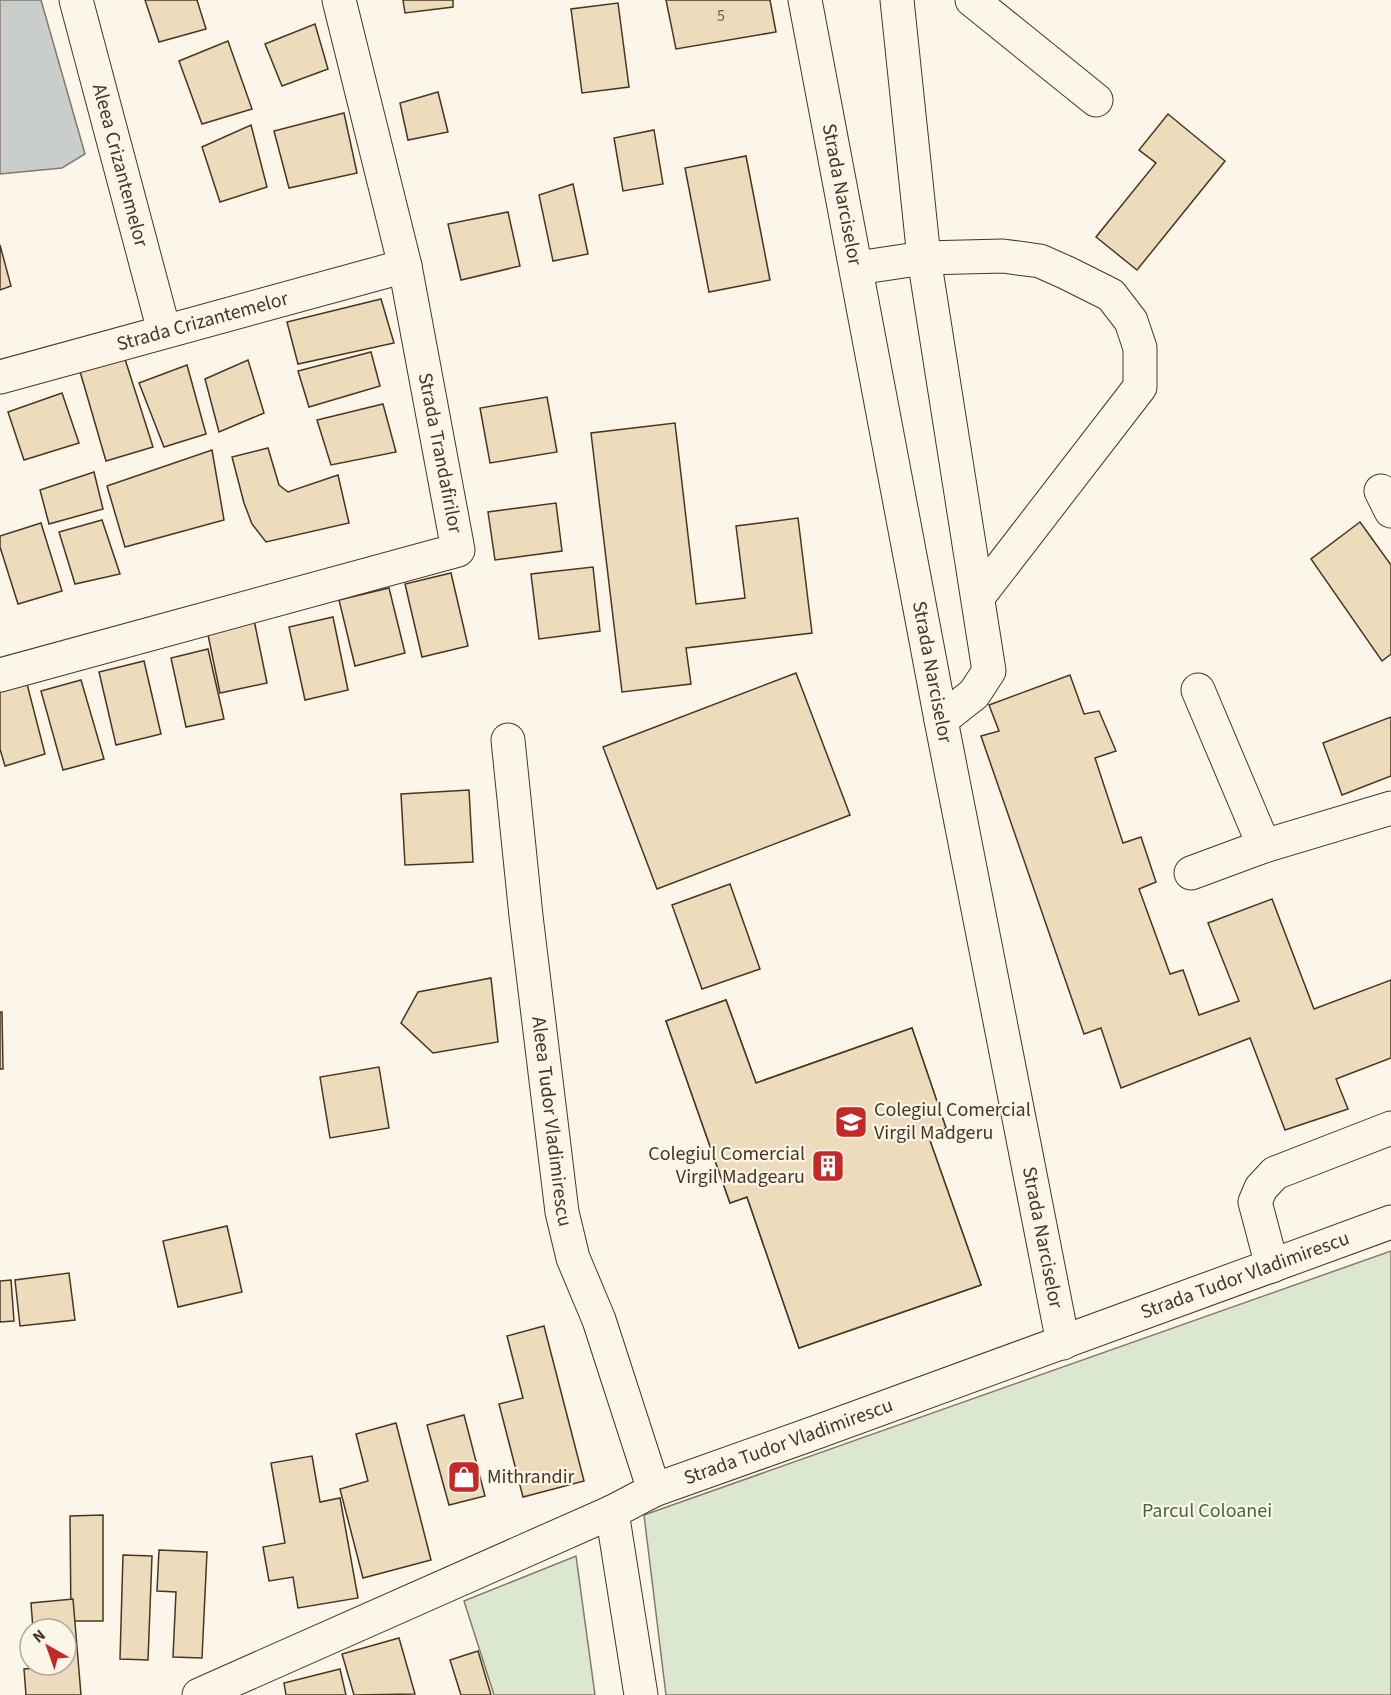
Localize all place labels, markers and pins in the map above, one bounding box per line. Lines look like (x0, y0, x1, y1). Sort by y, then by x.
place label: Colegiul Comercial Virgil Madgeru (874, 1096, 1031, 1147)
school or university icon: Colegiul Comercial Virgil Madgeru (833, 1104, 869, 1140)
place label: Colegiul Comercial Virgil Madgearu (648, 1140, 805, 1191)
building icon: Colegiul Comercial Virgil Madgearu (810, 1148, 846, 1184)
shop icon: Mithrandir (446, 1459, 482, 1495)
place label: Mithrandir (487, 1463, 575, 1491)

